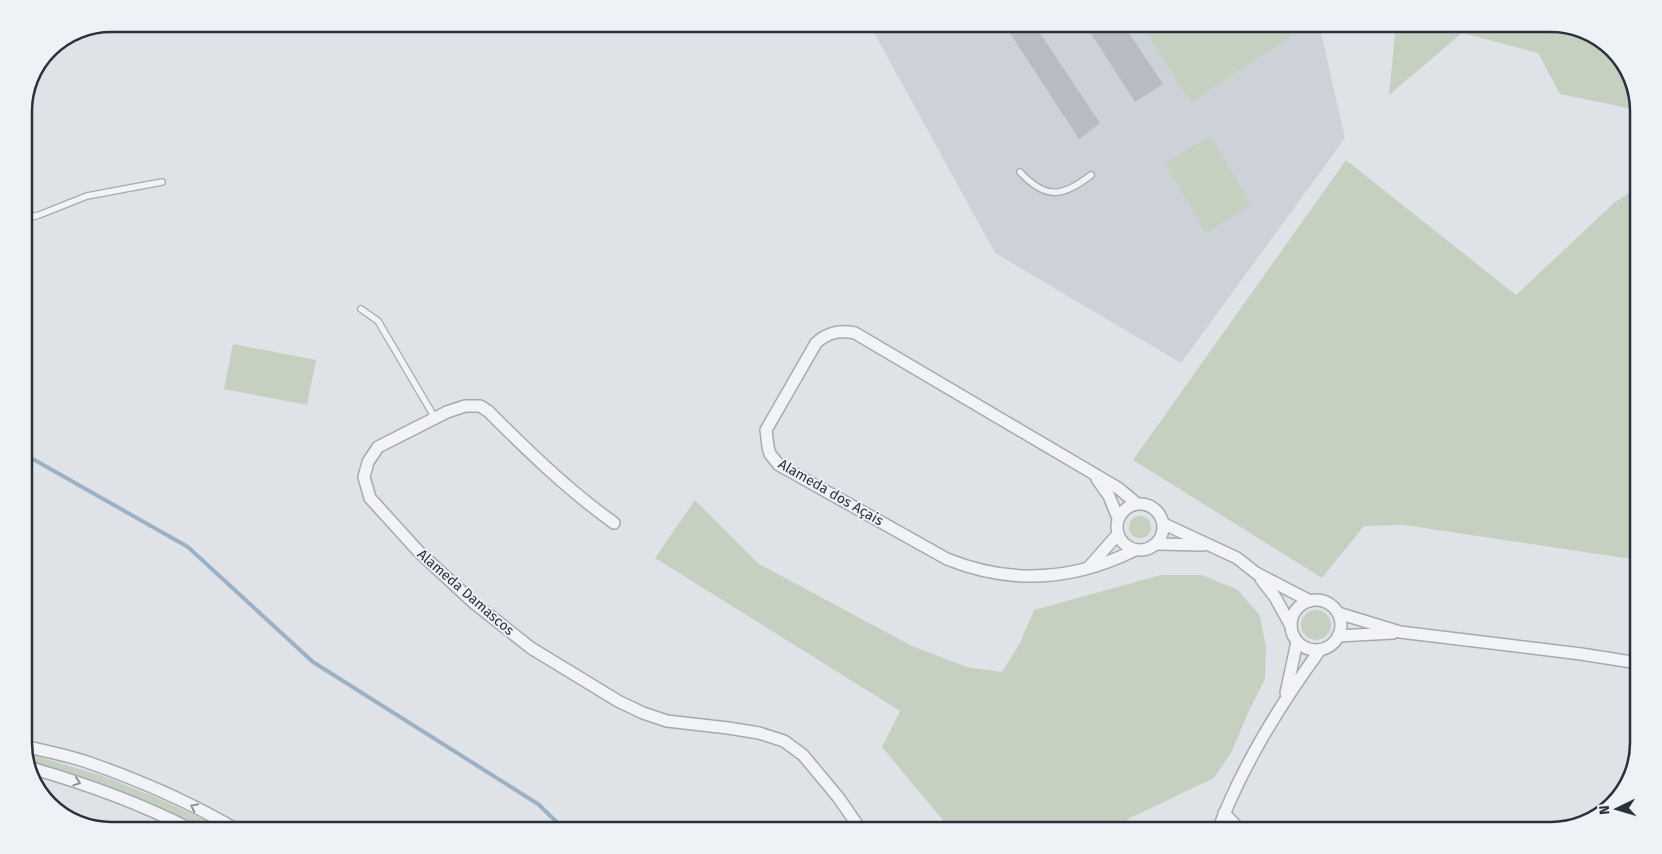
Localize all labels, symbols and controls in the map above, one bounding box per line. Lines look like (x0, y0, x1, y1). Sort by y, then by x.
street label: Alameda dos Açais (775, 455, 887, 530)
street label: Alameda Damascos (414, 546, 518, 639)
one-way arrow (73, 777, 81, 787)
north arrow (1592, 784, 1642, 834)
one-way arrow (190, 803, 199, 813)
text: N (1596, 805, 1613, 815)

